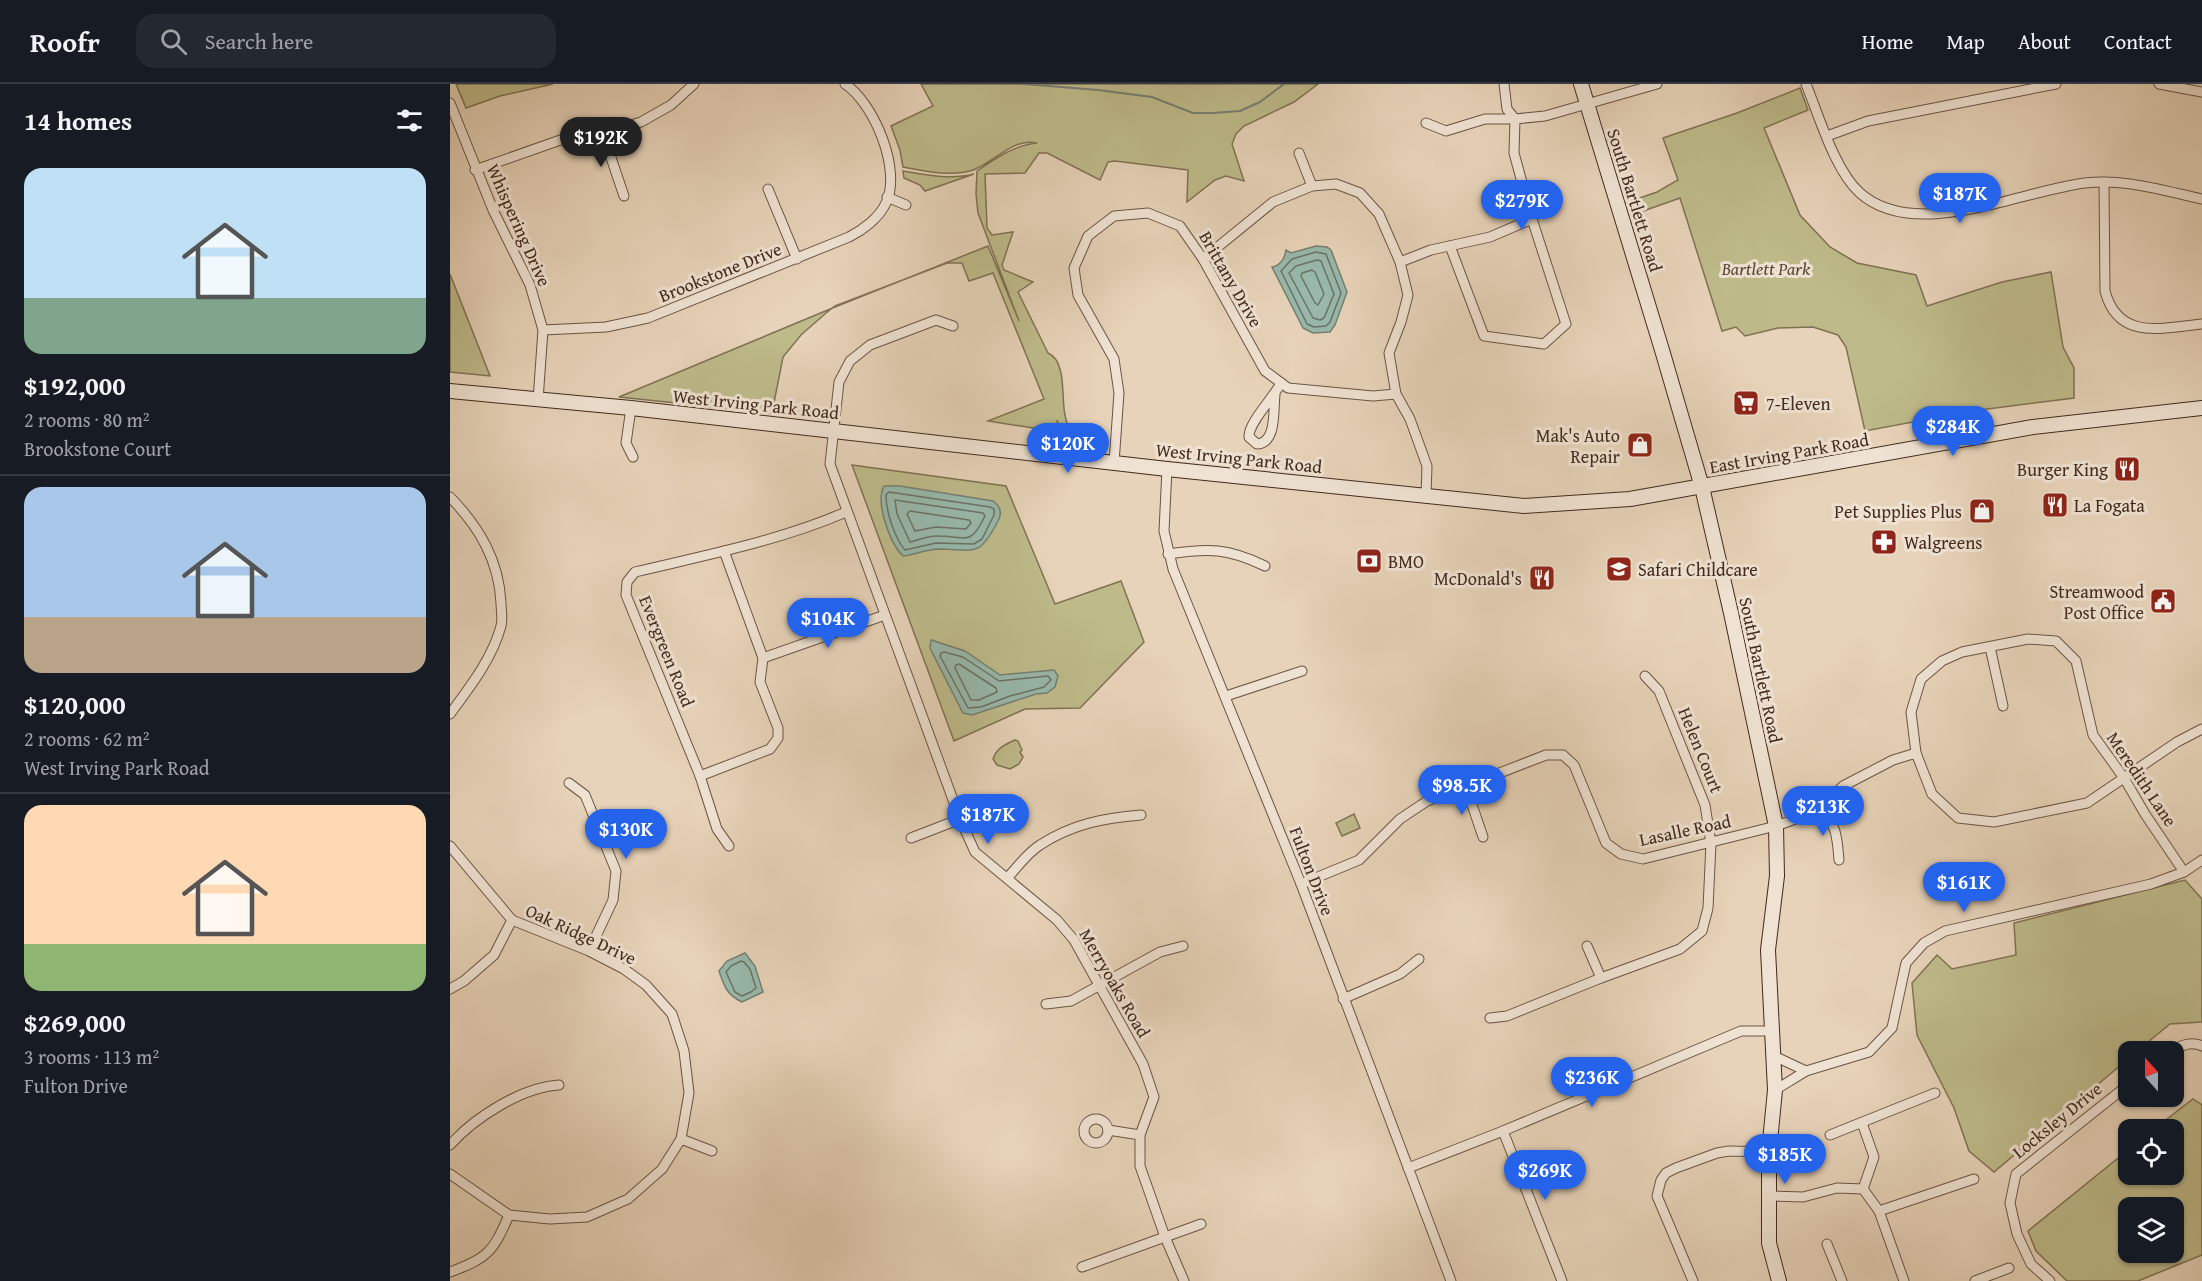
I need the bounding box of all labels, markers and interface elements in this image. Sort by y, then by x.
search box [136,14,556,68]
text: Roofr [30,21,100,62]
icon: search [157,25,190,58]
text: Search here [205,25,313,57]
text: Home [1862,26,1913,57]
text: Map [1946,26,1985,57]
text: About [2018,26,2071,57]
text: Contact [2104,26,2172,57]
text: 14 homes [24,101,132,140]
icon: filters [393,104,426,137]
pin: $192K [559,117,643,168]
text: $192K [574,122,628,151]
street label: South Bartlett Road [1600,125,1670,275]
street label: Whispering Drive [480,159,558,291]
pin: $187K [1918,173,2002,224]
text: $187K [1933,178,1987,207]
pin: $279K [1480,180,1564,231]
text: $279K [1495,185,1549,214]
icon: home [171,207,279,315]
street label: Brittany Drive [1192,226,1270,332]
street label: Brookstone Drive [654,235,786,309]
park label: Bartlett Park [1721,255,1811,282]
text: $192,000 [24,366,126,405]
street label: West Irving Park Road [672,382,841,426]
supermarket icon: 7-Eleven [1731,388,1761,418]
place label: 7-Eleven [1766,390,1831,417]
text: 2 rooms · 80 m² [24,405,150,434]
pin: $284K [1911,406,1995,457]
text: $284K [1926,411,1980,440]
place label: Mak's Auto Repair [1536,422,1621,470]
pin: $120K [1026,423,1110,474]
street label: East Irving Park Road [1707,426,1871,480]
text: $120K [1041,428,1095,457]
shop icon: Mak's Auto Repair [1625,430,1655,460]
text: Brookstone Court [24,434,171,463]
street label: West Irving Park Road [1155,436,1324,480]
restaurant icon: Burger King [2112,454,2142,484]
place label: Burger King [2017,456,2108,483]
restaurant icon: La Fogata [2040,490,2070,520]
place label: La Fogata [2074,492,2145,519]
shop icon: Pet Supplies Plus [1967,496,1997,526]
place label: Pet Supplies Plus [1834,498,1962,525]
icon: home [171,526,279,634]
pharmacy icon: Walgreens [1869,527,1899,557]
place label: Walgreens [1904,529,1982,556]
bank icon: BMO [1354,546,1384,576]
place label: BMO [1388,548,1424,575]
school or university icon: Safari Childcare [1604,554,1634,584]
place label: Safari Childcare [1638,556,1758,583]
restaurant icon: McDonald's [1527,563,1557,593]
place label: McDonald's [1434,565,1522,592]
place label: Streamwood Post Office [2050,578,2144,626]
public building icon: Streamwood Post Office [2148,586,2178,616]
street label: Evergreen Road [632,591,702,711]
street label: South Bartlett Road [1732,595,1790,746]
pin: $104K [786,598,870,649]
text: $104K [801,603,855,632]
text: $120,000 [24,685,126,724]
street label: Helen Court [1672,703,1731,798]
text: 2 rooms · 62 m² [24,724,150,753]
street label: Meredith Lane [2100,726,2184,832]
text: West Irving Park Road [24,753,209,782]
pin: $98.5K [1413,765,1511,816]
text: $98.5K [1432,770,1492,799]
pin: $213K [1781,786,1865,837]
text: $213K [1796,791,1850,820]
pin: $187K [946,794,1030,845]
text: $187K [961,799,1015,828]
street label: Lasalle Road [1637,807,1734,853]
pin: $130K [584,809,668,860]
text: $130K [599,814,653,843]
street label: Fulton Drive [1283,822,1341,920]
icon: home [171,844,279,952]
pin: $161K [1922,862,2006,913]
text: $161K [1937,867,1991,896]
street label: Oak Ridge Drive [521,897,641,971]
street label: Merryoaks Road [1073,923,1157,1043]
text: $269,000 [24,1003,126,1042]
north arrow [2118,1041,2184,1107]
map controls [2118,1041,2184,1263]
text: 3 rooms · 113 m² [24,1042,159,1071]
pin: $236K [1550,1057,1634,1108]
text: $236K [1565,1062,1619,1091]
text: Fulton Drive [24,1071,128,1100]
street label: Locksley Drive [2006,1075,2108,1165]
button: locate [2118,1119,2184,1185]
pin: $185K [1743,1134,1827,1185]
text: $185K [1758,1139,1812,1168]
pin: $269K [1503,1150,1587,1201]
text: $269K [1518,1155,1572,1184]
button: layers [2118,1197,2184,1263]

